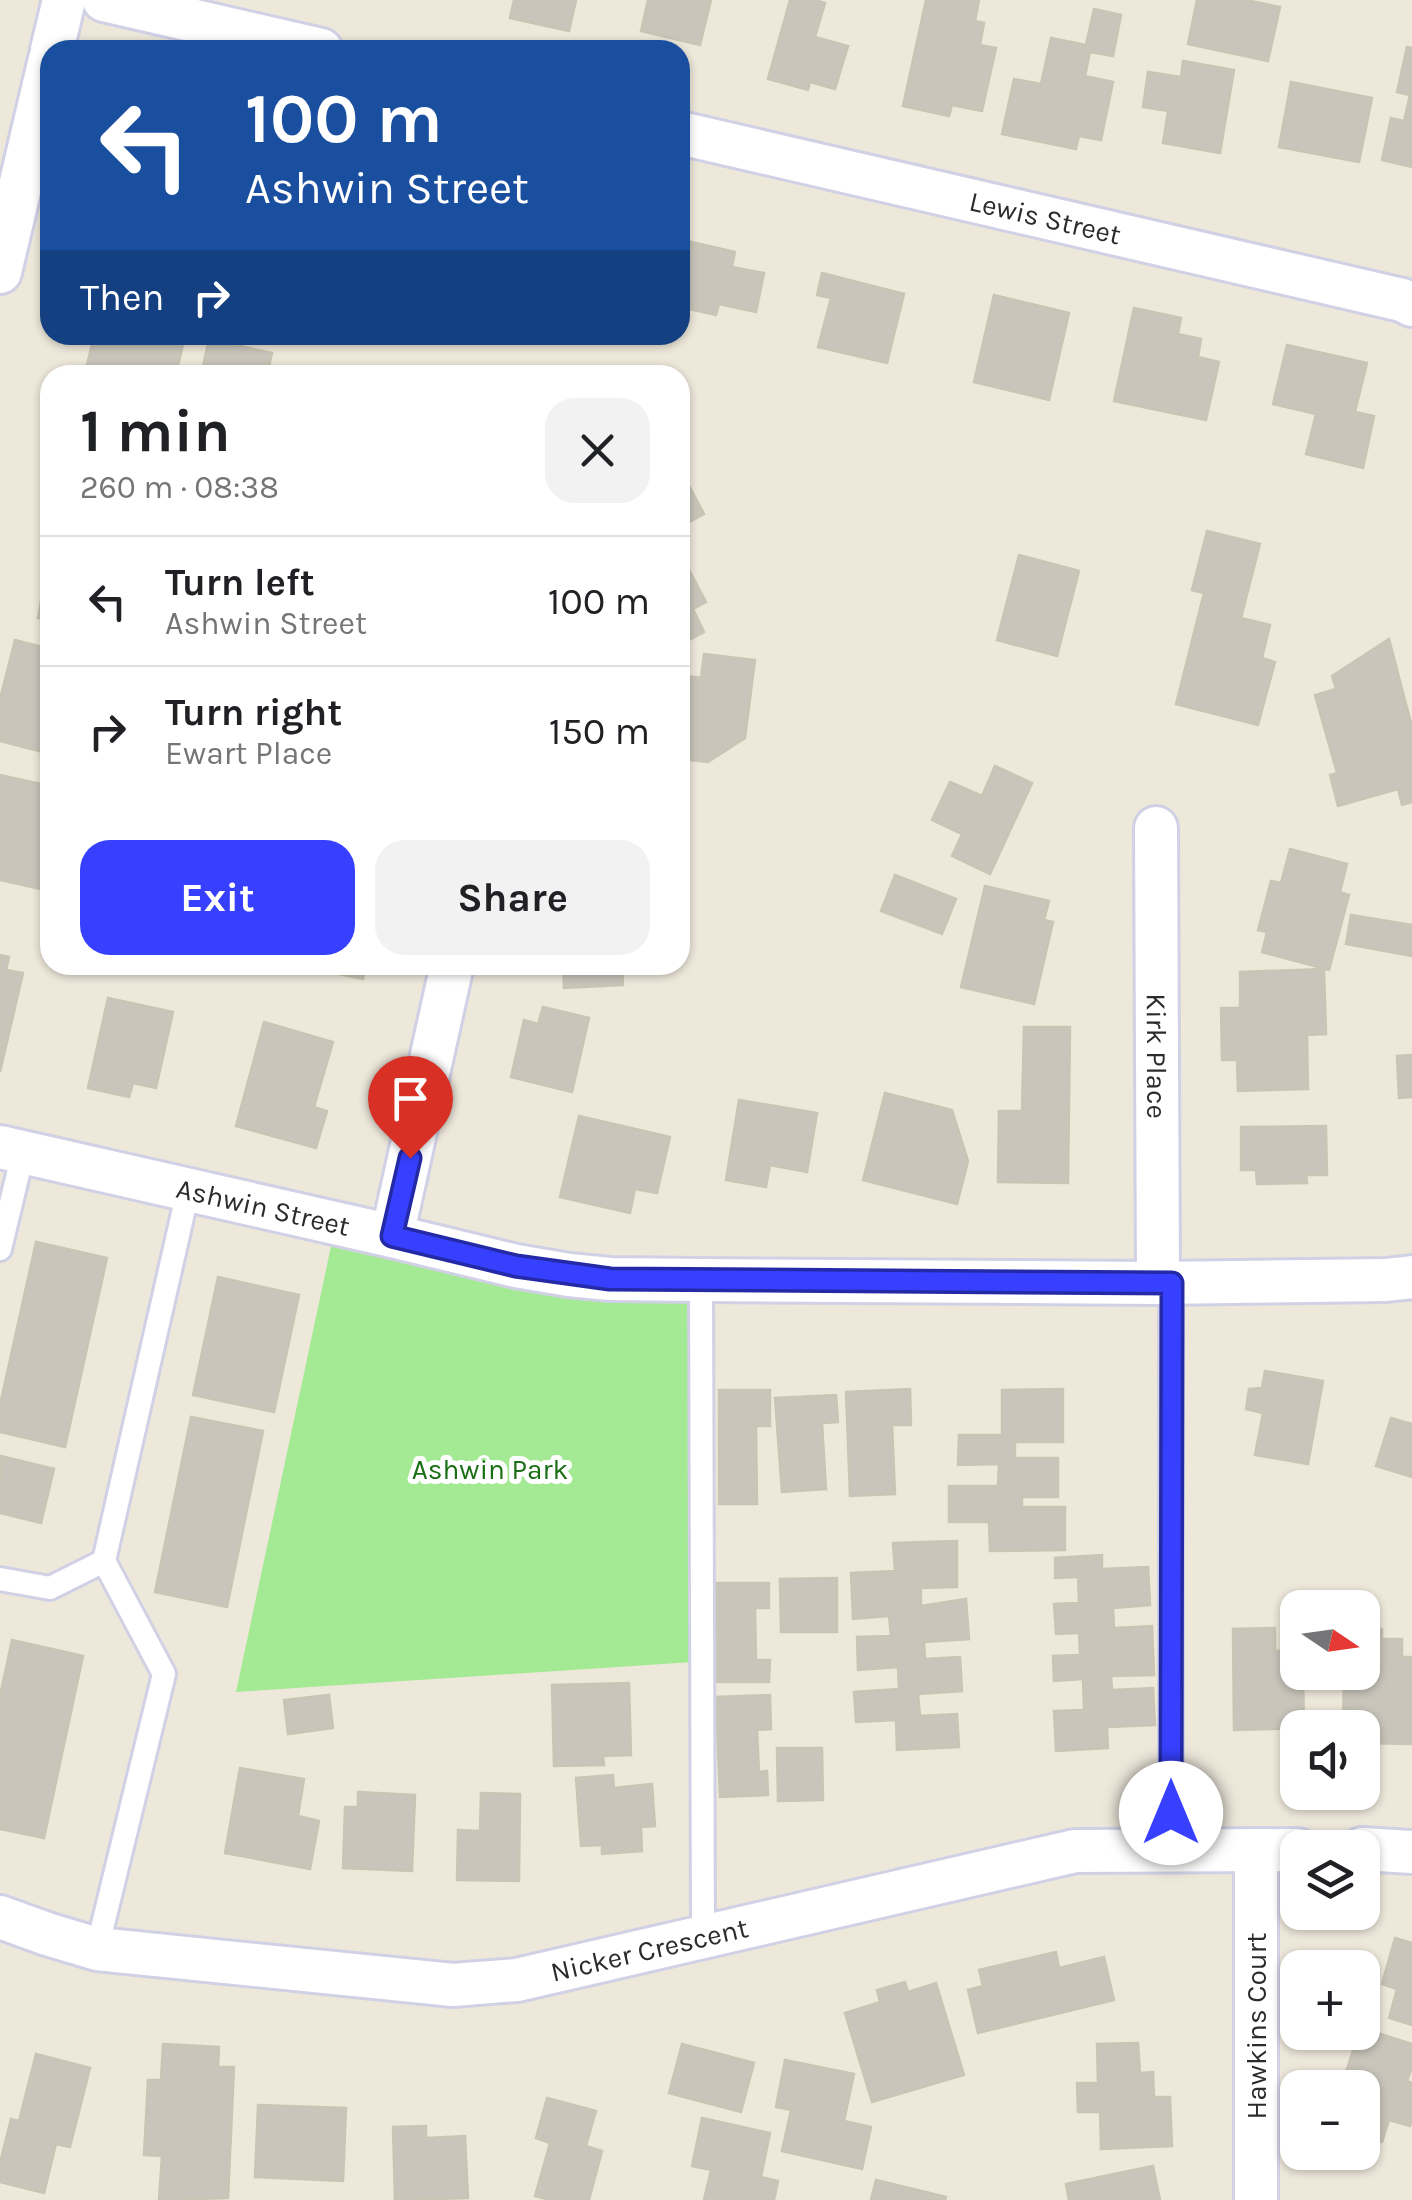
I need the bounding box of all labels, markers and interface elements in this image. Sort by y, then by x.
text: 100 m [245,78,443,160]
icon: left [80,80,210,210]
text: Ashwin Street [245,162,529,214]
street label: Lewis Street [966,185,1124,251]
icon: right [184,270,239,325]
text: Then [80,275,164,320]
text: 1 min [80,396,231,466]
button: close [545,398,650,503]
text: 260 m · 08:38 [80,469,279,506]
text: Turn left [165,560,315,605]
icon: left [80,574,135,629]
text: 100 m [548,579,650,624]
text: Ashwin Street [165,605,367,642]
text: Turn right [165,690,342,735]
icon: right [80,704,135,759]
text: 150 m [549,709,650,754]
text: Ewart Place [165,735,332,772]
button: Exit [80,840,355,955]
button: Share [375,840,650,955]
street label: Kirk Place [1140,993,1173,1119]
pin [368,1056,453,1159]
icon: arrive [383,1071,438,1126]
street label: Ashwin Street [173,1172,353,1243]
park label: Ashwin Park [412,1453,568,1486]
north arrow [1280,1590,1380,1690]
map controls [1280,1590,1380,2170]
button: sound [1280,1710,1380,1810]
position arrow [1119,1761,1223,1865]
button: layers [1280,1830,1380,1930]
street label: Nicker Crescent [547,1911,751,1989]
street label: Hawkins Court [1240,1933,1273,2119]
button: + [1280,1950,1380,2050]
button: − [1280,2070,1380,2170]

